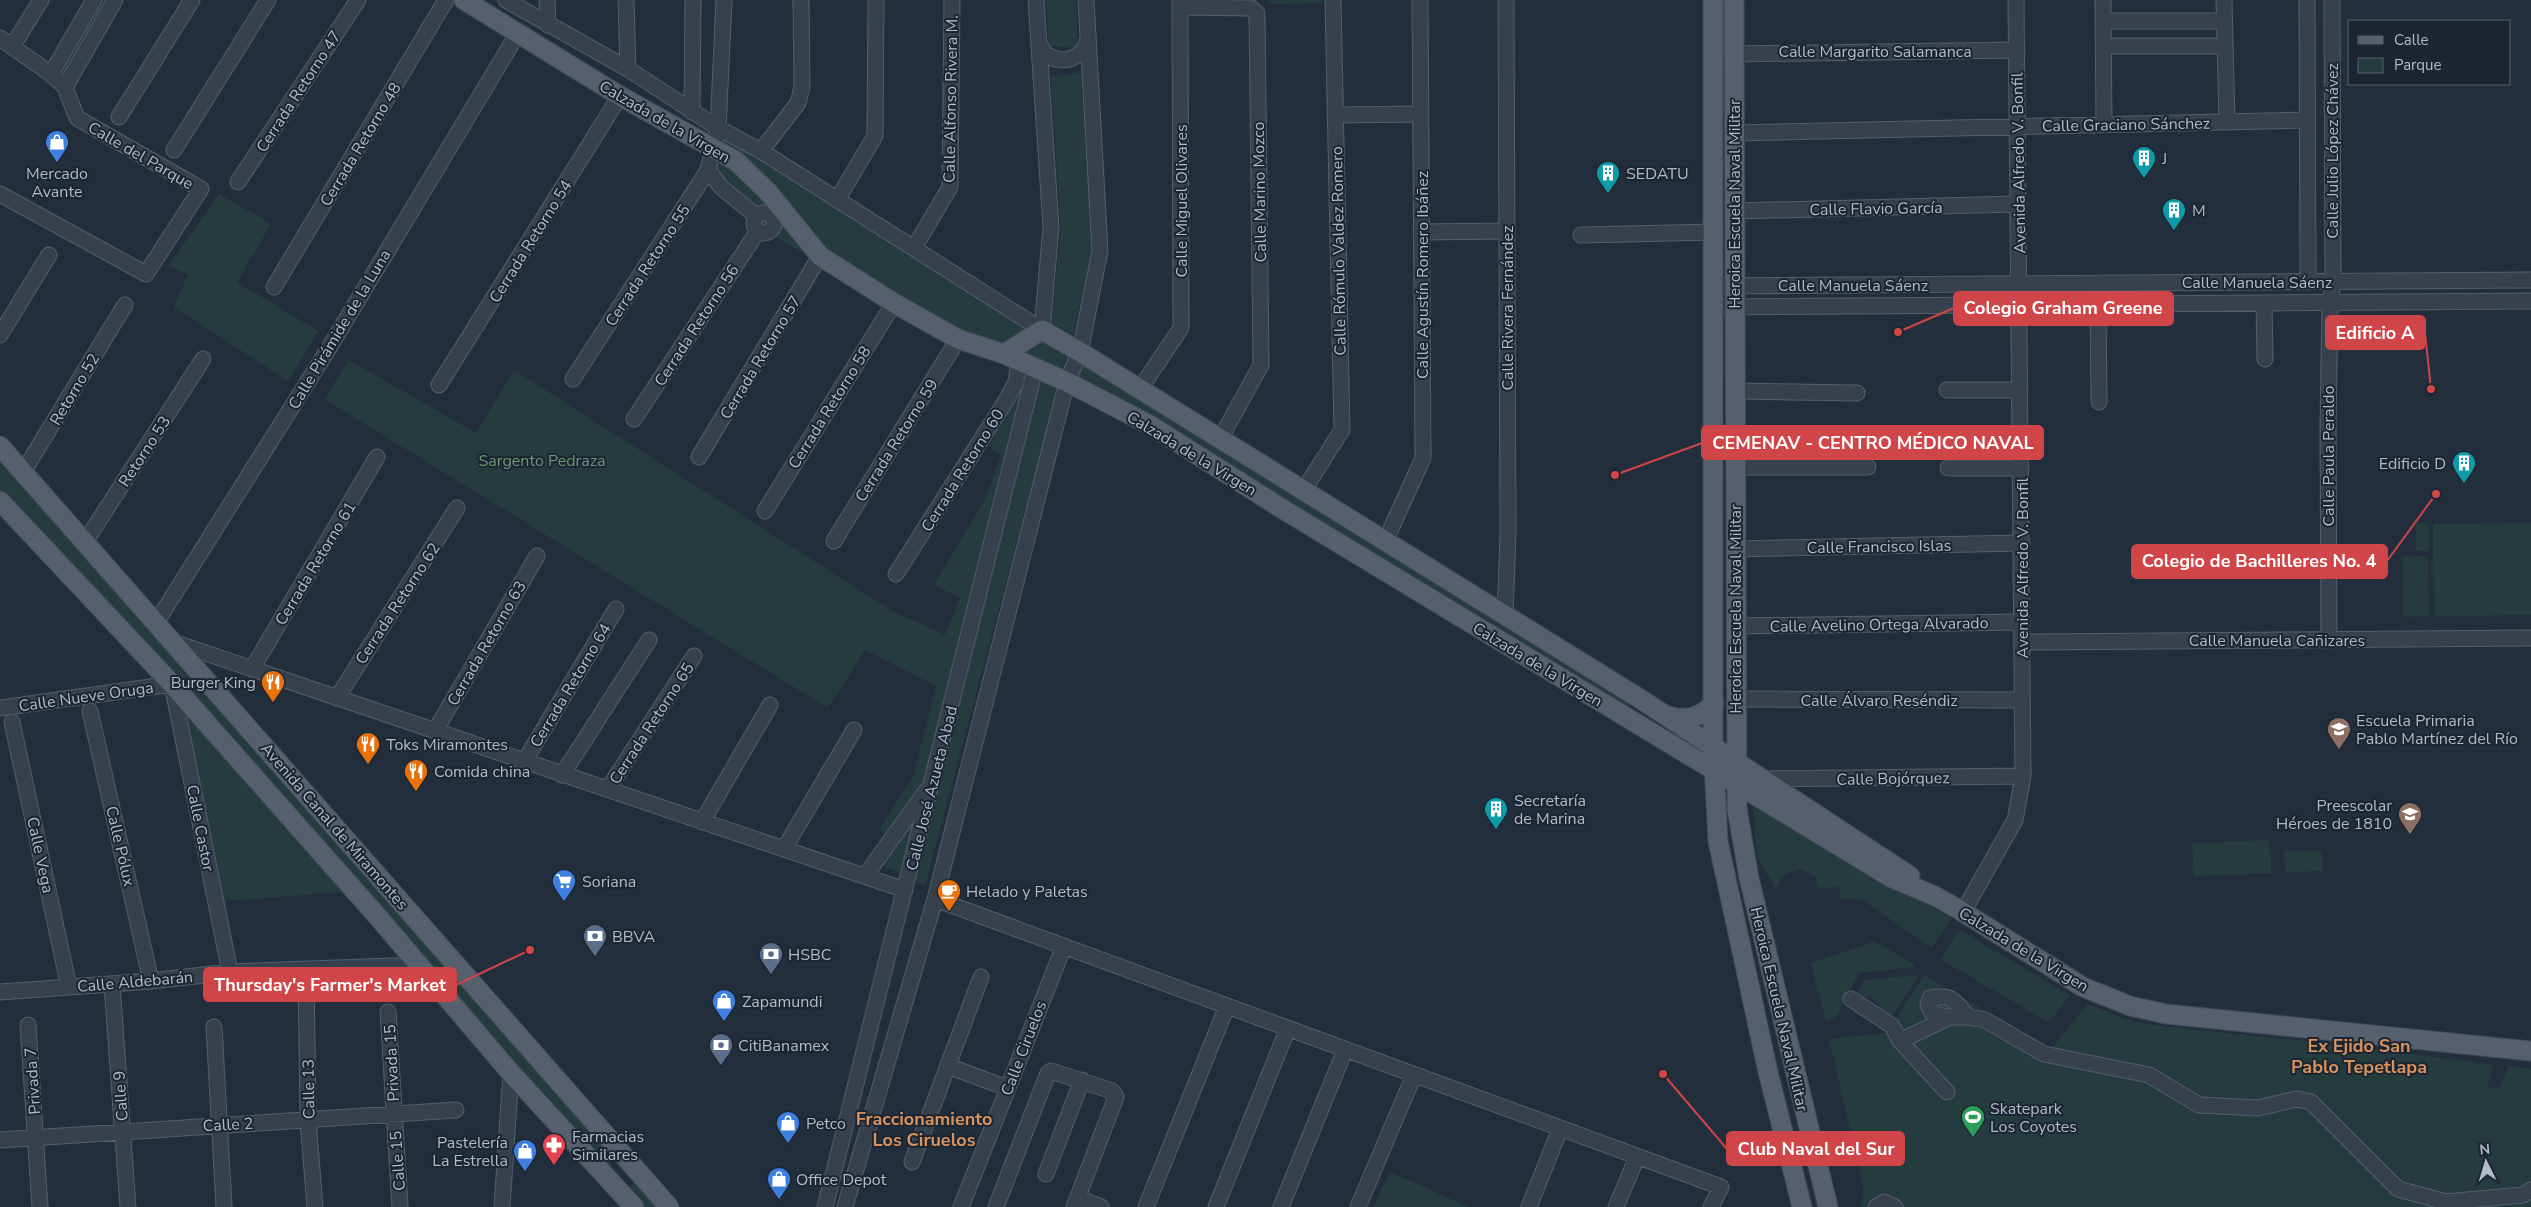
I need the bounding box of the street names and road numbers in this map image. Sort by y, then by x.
street label: Calle Alfonso Rivera M. [939,15,963,183]
street label: Cerrada Retorno 47 [251,26,346,157]
street label: Calle Margarito Salamanca [1778,41,1972,63]
street label: Calle Julio López Chávez [2322,63,2344,239]
street label: Avenida Alfredo V. Bonfil [2006,72,2032,254]
street label: Calzada de la Virgen [595,75,734,168]
street label: Cerrada Retorno 48 [315,78,407,211]
street label: Heroica Escuela Naval Militar [1724,99,1746,309]
street label: Calle Graciano Sánchez [2042,113,2210,137]
street label: Calle del Parque [84,117,197,195]
street label: Calle Marino Mozco [1248,121,1272,262]
street label: Calle Miguel Olivares [1171,124,1193,278]
street label: Calle Rómulo Valdez Romero [1326,146,1352,356]
street label: Calle Agustín Romero Ibáñez [1412,171,1434,379]
street label: Cerrada Retorno 54 [484,176,578,307]
street label: Calle Flavio García [1809,197,1943,221]
street label: Cerrada Retorno 55 [600,200,695,331]
street label: Calle Rivera Fernández [1497,226,1519,390]
street label: Calle Pirámide de la Luna [283,246,396,413]
street label: Cerrada Retorno 56 [649,260,744,391]
street label: Calle Manuela Sáenz [2182,272,2332,294]
street label: Calle Manuela Sáenz [1778,275,1928,297]
street label: Cerrada Retorno 57 [715,291,807,424]
street label: Cerrada Retorno 58 [783,342,877,473]
street label: Retorno 52 [45,349,105,430]
street label: Cerrada Retorno 59 [850,375,944,506]
street label: Calle Paula Peraldo [2318,385,2340,526]
street label: Cerrada Retorno 60 [916,405,1010,536]
street label: Calzada de la Virgen [1122,406,1261,501]
street label: Retorno 53 [114,412,176,491]
street label: Avenida Alfredo V. Bonfil [2012,477,2034,659]
street label: Cerrada Retorno 61 [270,497,362,630]
street label: Heroica Escuela Naval Militar [1725,504,1747,714]
street label: Calle Francisco Islas [1807,535,1952,559]
street label: Cerrada Retorno 62 [350,538,445,669]
street label: Cerrada Retorno 63 [442,577,532,710]
street label: Calle Avelino Ortega Alvarado [1769,612,1989,638]
street label: Calzada de la Virgen [1468,617,1607,712]
street label: Cerrada Retorno 64 [525,619,617,752]
street label: Calle Manuela Cañizares [2189,630,2365,652]
street label: Cerrada Retorno 65 [604,658,699,789]
street label: Calle Nueve Oruga [17,677,155,717]
street label: Calle Álvaro Reséndiz [1800,690,1958,712]
street label: Calle José Azueta Abad [901,704,963,873]
street label: Avenida Canal de Miramontes [255,738,413,915]
street label: Calle Bojórquez [1836,767,1950,791]
street label: Calle Castor [181,783,219,874]
street label: Calle Pólux [100,804,140,889]
street label: Calle Vega [21,815,59,895]
street label: Calzada de la Virgen [1954,902,2093,997]
street label: Heroica Escuela Naval Militar [1745,905,1813,1114]
street label: Calle Aldebarán [76,966,194,998]
street label: Calle Ciruelos [996,998,1052,1099]
street label: Privada 15 [379,1024,405,1102]
street label: Privada 7 [20,1046,46,1115]
street label: Calle 13 [297,1059,321,1119]
street label: Calle 9 [108,1070,134,1122]
street label: Calle 2 [202,1113,254,1137]
street label: Calle 15 [385,1130,411,1192]

